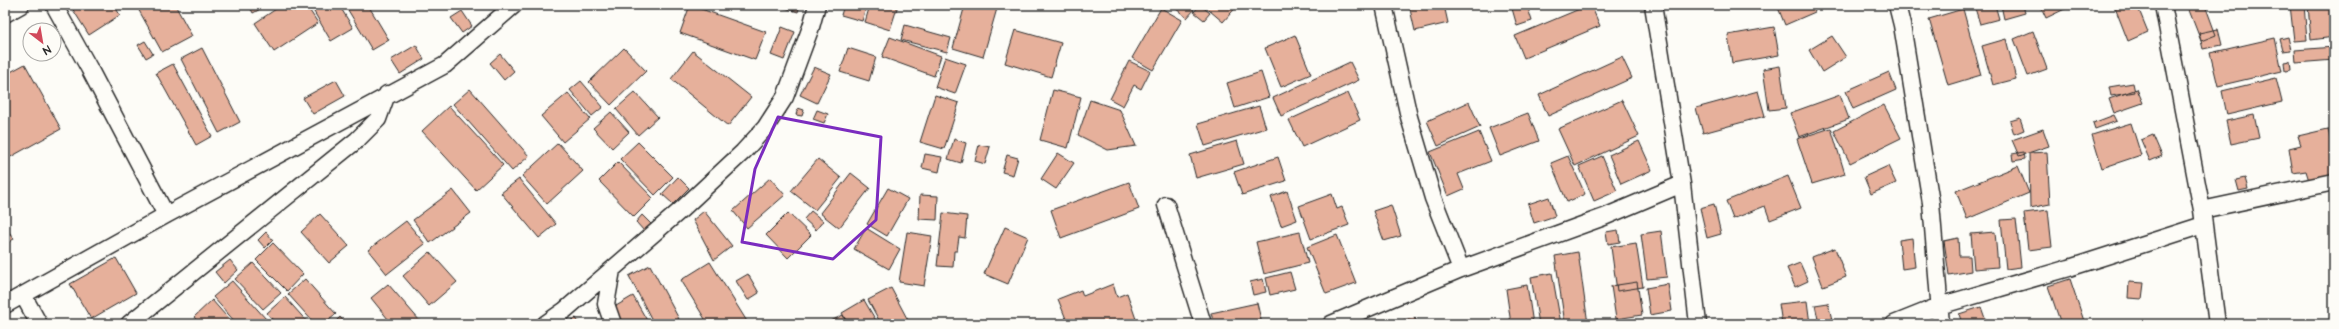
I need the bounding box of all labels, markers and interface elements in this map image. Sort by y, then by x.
north arrow [22,22,62,62]
text: N [40,42,54,58]

